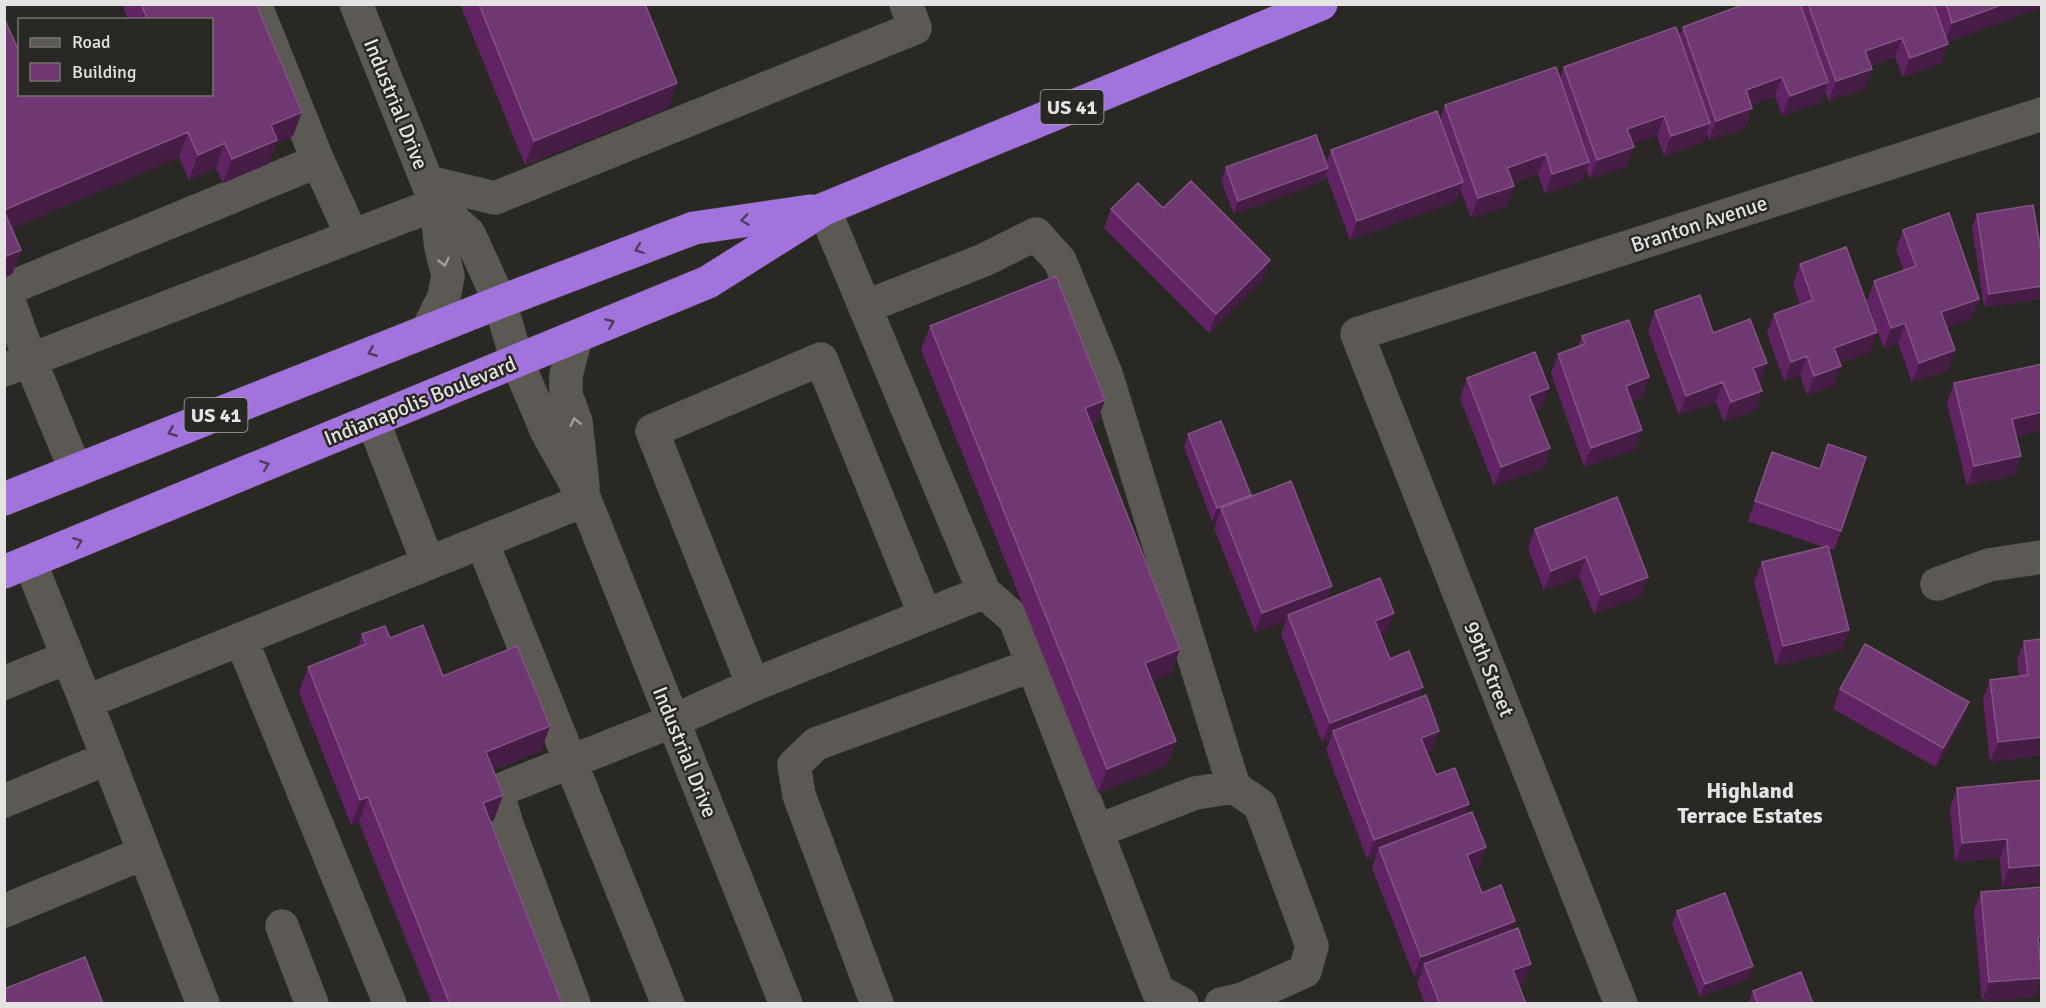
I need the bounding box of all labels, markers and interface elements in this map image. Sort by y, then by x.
legend [18,18,213,96]
text: Road [72,31,111,53]
street label: Industrial Drive [358,35,434,173]
text: Building [72,61,136,83]
road number: US 41 [1040,90,1104,124]
street label: Branton Avenue [1627,190,1771,258]
one-way arrow [741,214,750,226]
one-way arrow [634,241,645,254]
one-way arrow [437,256,450,266]
one-way arrow [603,318,614,330]
one-way arrow [368,345,379,357]
street label: Indianapolis Boulevard [320,351,520,451]
road number: US 41 [184,398,248,432]
one-way arrow [569,417,582,427]
one-way arrow [167,425,178,437]
one-way arrow [259,460,270,472]
one-way arrow [72,537,83,549]
street label: 99th Street [1458,617,1520,721]
street label: Industrial Drive [647,683,723,821]
district label: Highland Terrace Estates [1677,777,1823,829]

